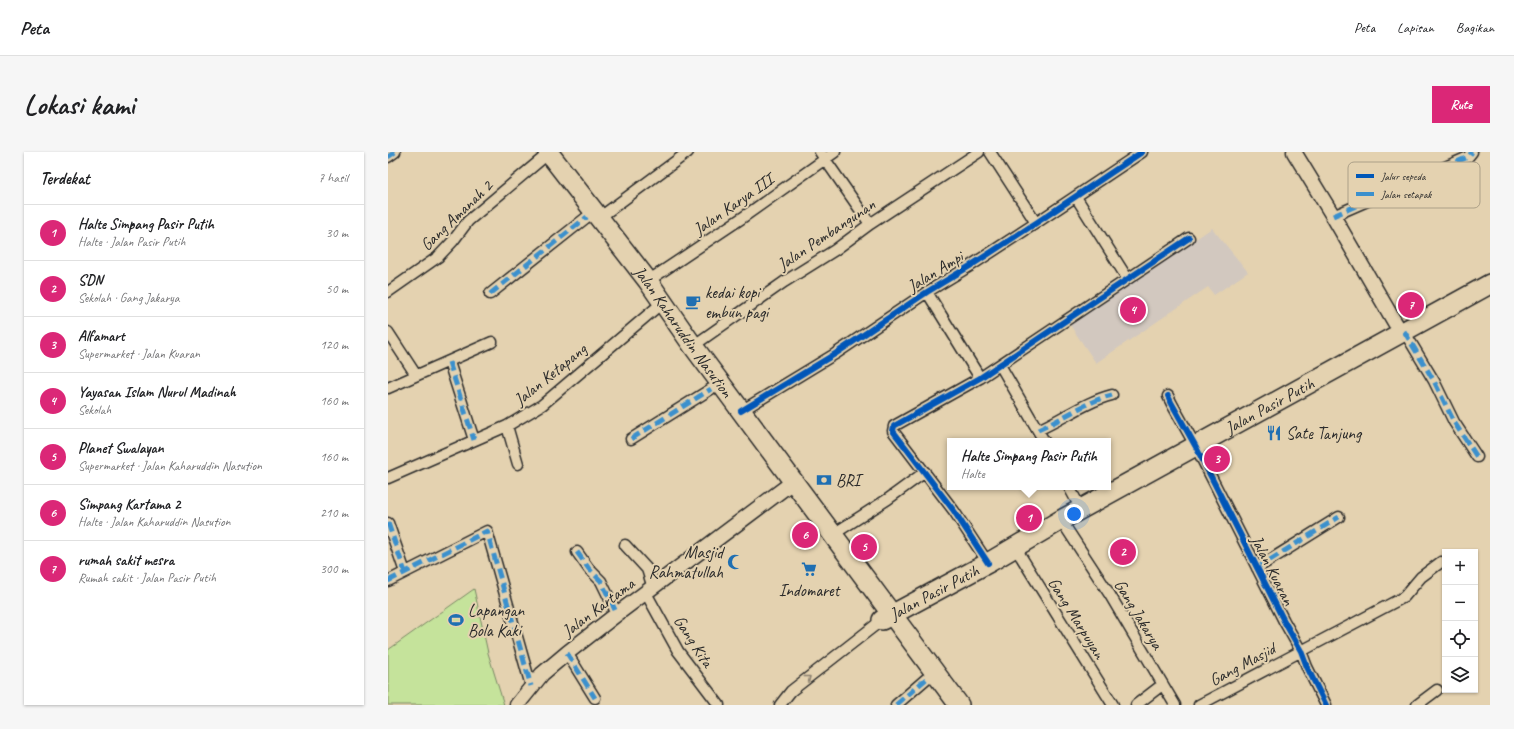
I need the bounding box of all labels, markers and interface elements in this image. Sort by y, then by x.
text: Peta [20,16,49,40]
text: Peta [1354,19,1375,36]
text: Lapisan [1397,19,1434,36]
text: Bagikan [1456,19,1494,36]
button: Rute [1432,86,1490,123]
text: Lokasi kami [24,87,134,122]
legend [1348,162,1480,208]
street label: Jalan Karya III [688,167,780,240]
text: Terdekat [40,168,90,189]
text: Jalur sepeda [1380,169,1426,183]
text: 7 hasil [318,170,348,186]
street label: Gang Amanah 2 [416,175,498,255]
text: Jalan setapak [1380,187,1432,201]
street label: Jalan Pembangunan [773,194,880,275]
text: Halte Simpang Pasir Putih [78,215,214,234]
text: 1 [50,225,56,241]
text: 30 m [326,225,348,241]
text: Halte · Jalan Pasir Putih [78,234,185,250]
street label: Jalan Ampi [903,245,969,297]
street label: Jalan Kaharuddin Nasution [628,261,738,403]
text: SDN [78,271,103,290]
text: 2 [50,281,56,297]
text: 50 m [326,281,348,297]
place label: kedai kopi embun pagi [705,282,770,323]
text: Sekolah · Gang Jakarya [78,290,179,306]
pin: 7 [1398,290,1424,320]
cafe icon: kedai kopi embun pagi [684,293,702,311]
pin: 4 [1120,295,1146,325]
text: Alfamart [78,327,125,346]
text: 3 [50,337,56,353]
text: 120 m [320,337,348,353]
street label: Jalan Ketapang [509,338,592,411]
text: Supermarket · Jalan Kuaran [78,346,200,362]
street label: Jalan Pasir Putih [1221,373,1318,439]
text: Yayasan Islam Nurul Madinah [78,383,236,402]
text: 4 [50,393,56,409]
text: 160 m [320,393,348,409]
text: Sekolah [78,402,111,418]
place label: Sate Tanjung [1286,423,1363,444]
restaurant icon: Sate Tanjung [1265,424,1283,442]
popup [947,438,1111,490]
text: Planet Swalayan [78,439,164,458]
pin: 3 [1204,444,1230,474]
text: Halte Simpang Pasir Putih [961,447,1097,466]
text: 5 [50,449,56,465]
text: 160 m [320,449,348,465]
text: Supermarket · Jalan Kaharuddin Nasution [78,458,262,474]
text: Halte [961,466,985,482]
place label: BRI [836,470,864,491]
bank icon: BRI [815,471,833,489]
text: Simpang Kartama 2 [78,495,180,514]
pin: 1 [1016,503,1042,533]
your location [1064,504,1084,524]
text: 6 [50,505,56,521]
text: 210 m [320,505,348,521]
text: Halte · Jalan Kaharuddin Nasution [78,514,230,530]
pin: 6 [792,520,818,550]
street label: Jalan Kuaran [1246,531,1300,610]
pin: 5 [851,532,877,562]
pin: 2 [1110,537,1136,567]
place label: Masjid Rahmatullah [649,542,725,583]
map controls [1442,549,1478,693]
button: + [1442,549,1478,585]
text: rumah sakit mesra [78,551,174,570]
mosque icon: Masjid Rahmatullah [726,553,744,571]
supermarket icon: Indomaret [800,560,818,578]
street label: Jalan Pasir Putih [885,560,983,625]
text: 7 [50,561,56,577]
text: 300 m [320,561,348,577]
text: Rumah sakit · Jalan Pasir Putih [78,570,216,586]
street label: Jalan Kartama [557,573,640,642]
street label: Gang Marpuyan [1043,574,1111,664]
street label: Gang Jakarya [1109,575,1168,654]
place label: Indomaret [779,580,842,601]
button: − [1442,585,1478,621]
place label: Lapangan Bola Kaki [468,600,526,641]
sports icon: Lapangan Bola Kaki [447,611,465,629]
street label: Gang Kita [669,611,719,673]
button: locate [1442,621,1478,657]
street label: Gang Masjid [1206,637,1282,691]
button: layers [1442,657,1478,693]
one-way arrow [803,676,810,683]

